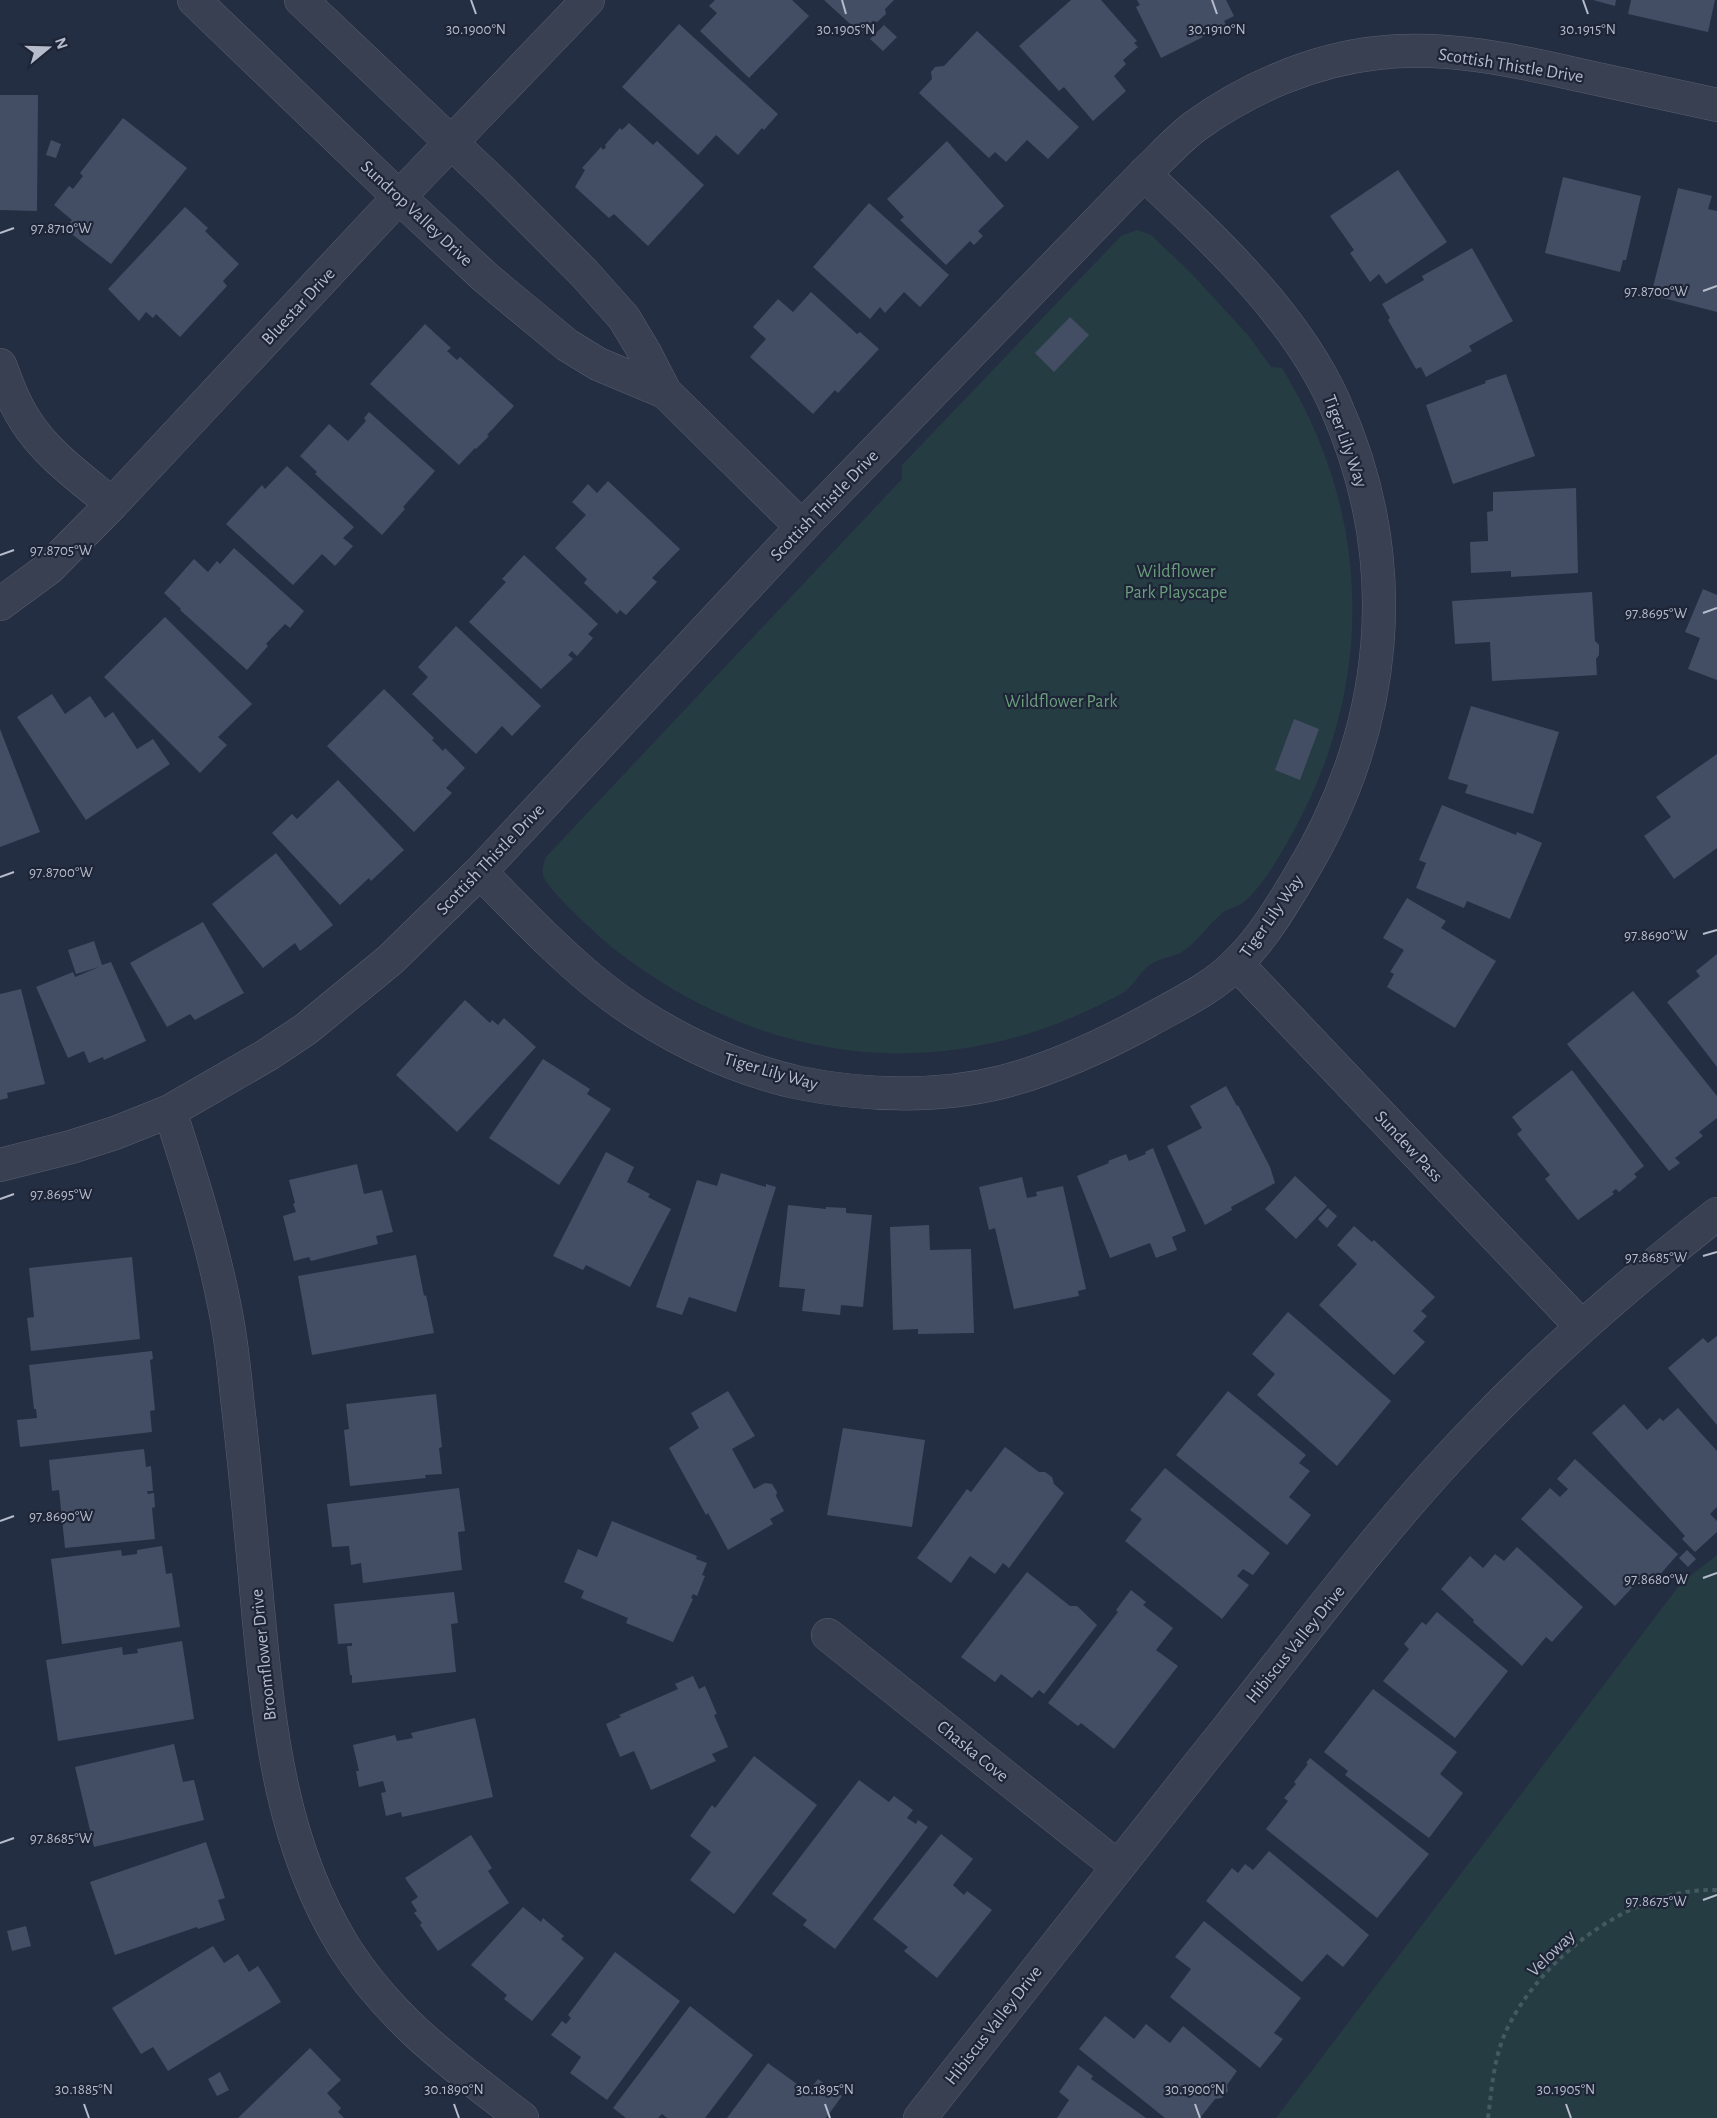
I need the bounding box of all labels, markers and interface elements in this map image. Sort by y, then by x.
north arrow [18,18,78,78]
text: 30.1900°N [446,22,506,37]
text: 30.1905°N [817,22,875,37]
text: 30.1910°N [1188,22,1246,37]
text: 30.1915°N [1560,22,1616,37]
text: N [52,36,71,51]
street label: Scottish Thistle Drive [1437,46,1585,86]
street label: Sundrop Valley Drive [357,157,476,270]
text: 97.8710°W [30,221,92,236]
street label: Bluestar Drive [259,265,339,349]
text: 97.8700°W [1624,284,1689,299]
street label: Tiger Lily Way [1320,393,1370,490]
street label: Scottish Thistle Drive [767,447,882,565]
text: 97.8705°W [30,543,93,558]
park label: Wildflower Park Playscape [1125,563,1227,602]
text: 97.8695°W [1625,606,1688,621]
park label: Wildflower Park [1004,693,1118,711]
street label: Scottish Thistle Drive [433,801,548,919]
text: 97.8700°W [29,865,94,880]
street label: Tiger Lily Way [1237,872,1307,961]
text: 97.8690°W [1624,928,1689,943]
street label: Tiger Lily Way [722,1050,820,1094]
street label: Sundew Pass [1371,1108,1446,1186]
text: 97.8695°W [30,1187,93,1202]
text: 97.8685°W [1625,1250,1688,1265]
text: 97.8690°W [29,1509,94,1524]
text: 97.8680°W [1624,1572,1689,1587]
street label: Hibiscus Valley Drive [1243,1582,1349,1707]
street label: Broomflower Drive [248,1588,280,1722]
street label: Chaska Cove [933,1718,1011,1786]
text: 97.8685°W [30,1831,93,1846]
text: 97.8675°W [1625,1894,1687,1909]
street label: Veloway [1524,1927,1579,1980]
street label: Hibiscus Valley Drive [942,1963,1046,2088]
text: 30.1885°N [55,2082,113,2097]
text: 30.1890°N [424,2082,484,2097]
text: 30.1895°N [796,2082,854,2097]
text: 30.1900°N [1165,2082,1225,2097]
text: 30.1905°N [1537,2082,1595,2097]

